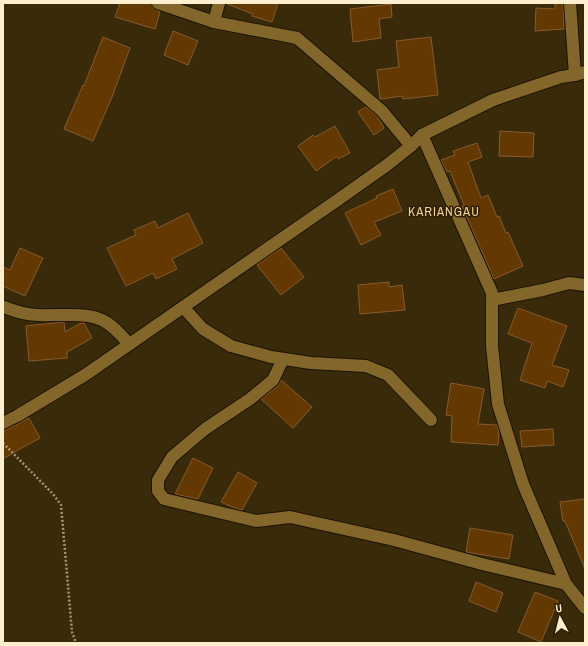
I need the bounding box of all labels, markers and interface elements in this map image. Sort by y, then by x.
district label: KARIANGAU [408,203,480,220]
north arrow [540,598,580,638]
text: U [555,601,563,615]

